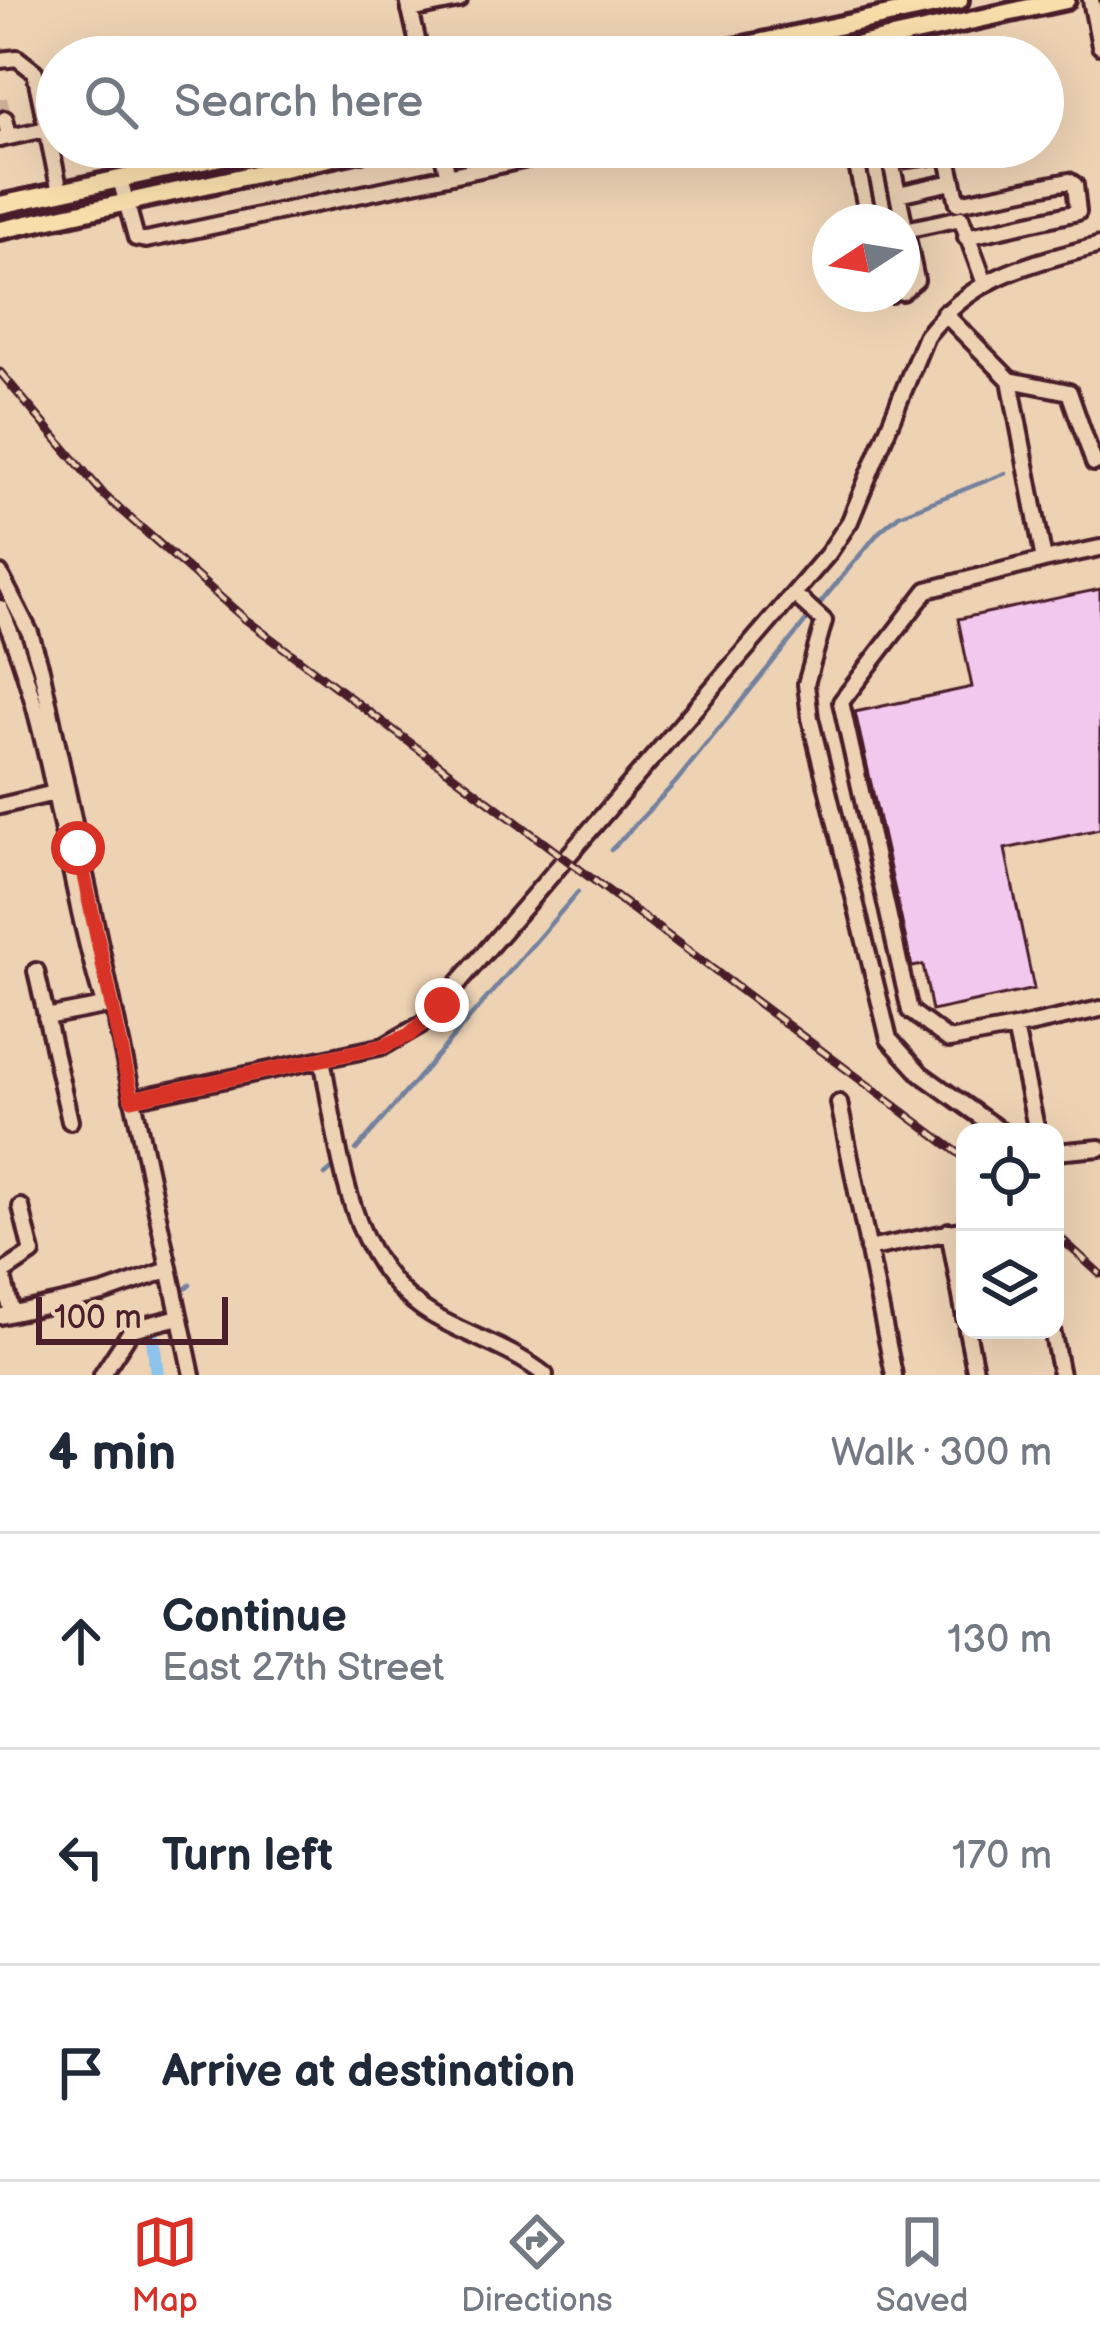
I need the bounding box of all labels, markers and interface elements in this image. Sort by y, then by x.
search box [36,36,1064,168]
icon: search [78,69,144,135]
text: Search here [174,75,423,130]
north arrow [812,204,920,312]
route start [51,821,105,875]
route end [415,978,469,1032]
map controls [956,1123,1064,1339]
button: locate [956,1123,1064,1231]
button: layers [956,1231,1064,1339]
scale bar [36,1291,228,1344]
text: 100 m [54,1298,142,1338]
text: 4 min [48,1423,176,1484]
text: Walk · 300 m [831,1430,1052,1477]
text: Continue [162,1590,347,1645]
icon: ahead [48,1608,114,1674]
text: 130 m [947,1617,1052,1664]
text: East 27th Street [162,1645,444,1692]
icon: left [48,1824,114,1890]
text: Turn left [162,1829,333,1884]
text: 170 m [952,1833,1052,1880]
icon: arrive [48,2040,114,2106]
text: Arrive at destination [162,2045,575,2100]
tab: Map [132,2209,198,2321]
tab: Directions [461,2209,613,2321]
tab: Saved [876,2209,968,2321]

